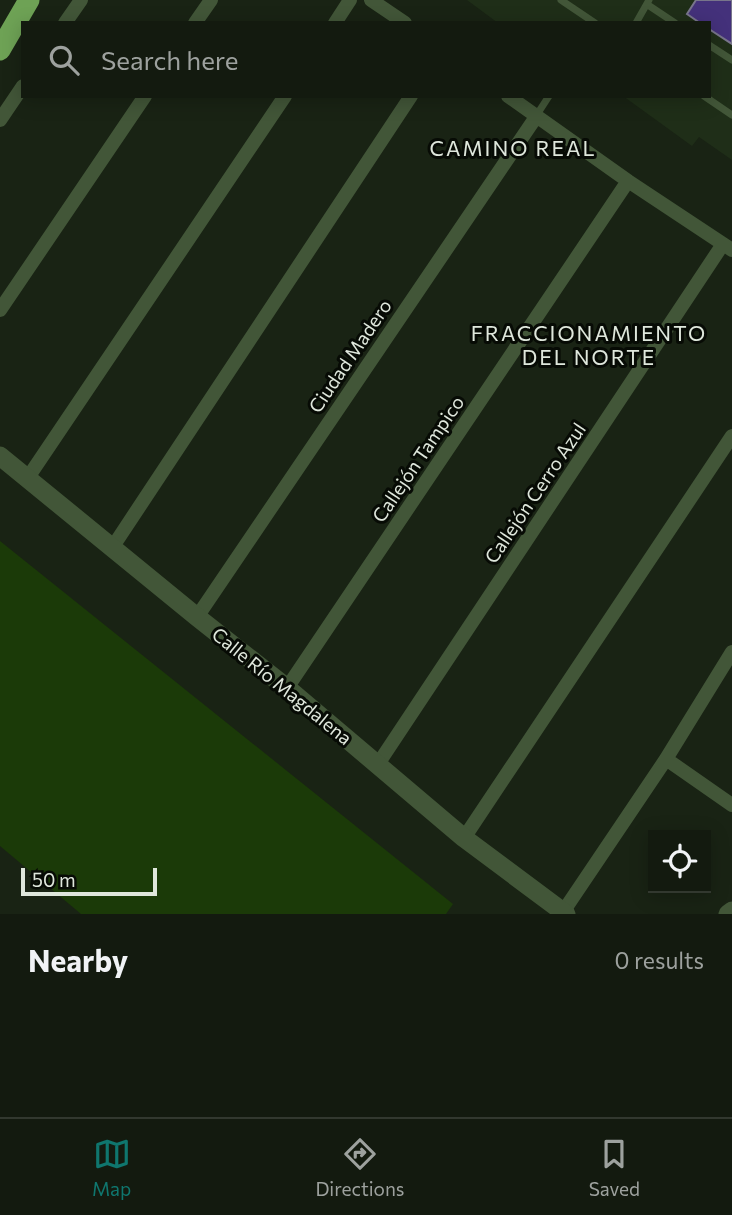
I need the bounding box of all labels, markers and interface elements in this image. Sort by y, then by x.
search box [21,21,711,98]
icon: search [45,41,83,79]
text: Search here [101,44,239,75]
district label: CAMINO REAL [430,135,596,160]
street label: Ciudad Madero [303,295,396,417]
district label: FRACCIONAMIENTO DEL NORTE [471,320,707,369]
street label: Callejón Tampico [367,391,468,526]
street label: Callejón Cerro Azul [479,418,590,567]
street label: Calle Río Magdalena [208,622,357,749]
map controls [648,830,711,893]
button: locate [648,830,711,893]
scale bar [21,865,158,897]
text: 50 m [32,868,76,891]
text: Nearby [28,941,128,978]
text: 0 results [615,946,704,974]
tab: Map [92,1135,131,1200]
tab: Directions [315,1135,405,1200]
tab: Saved [589,1135,640,1200]

